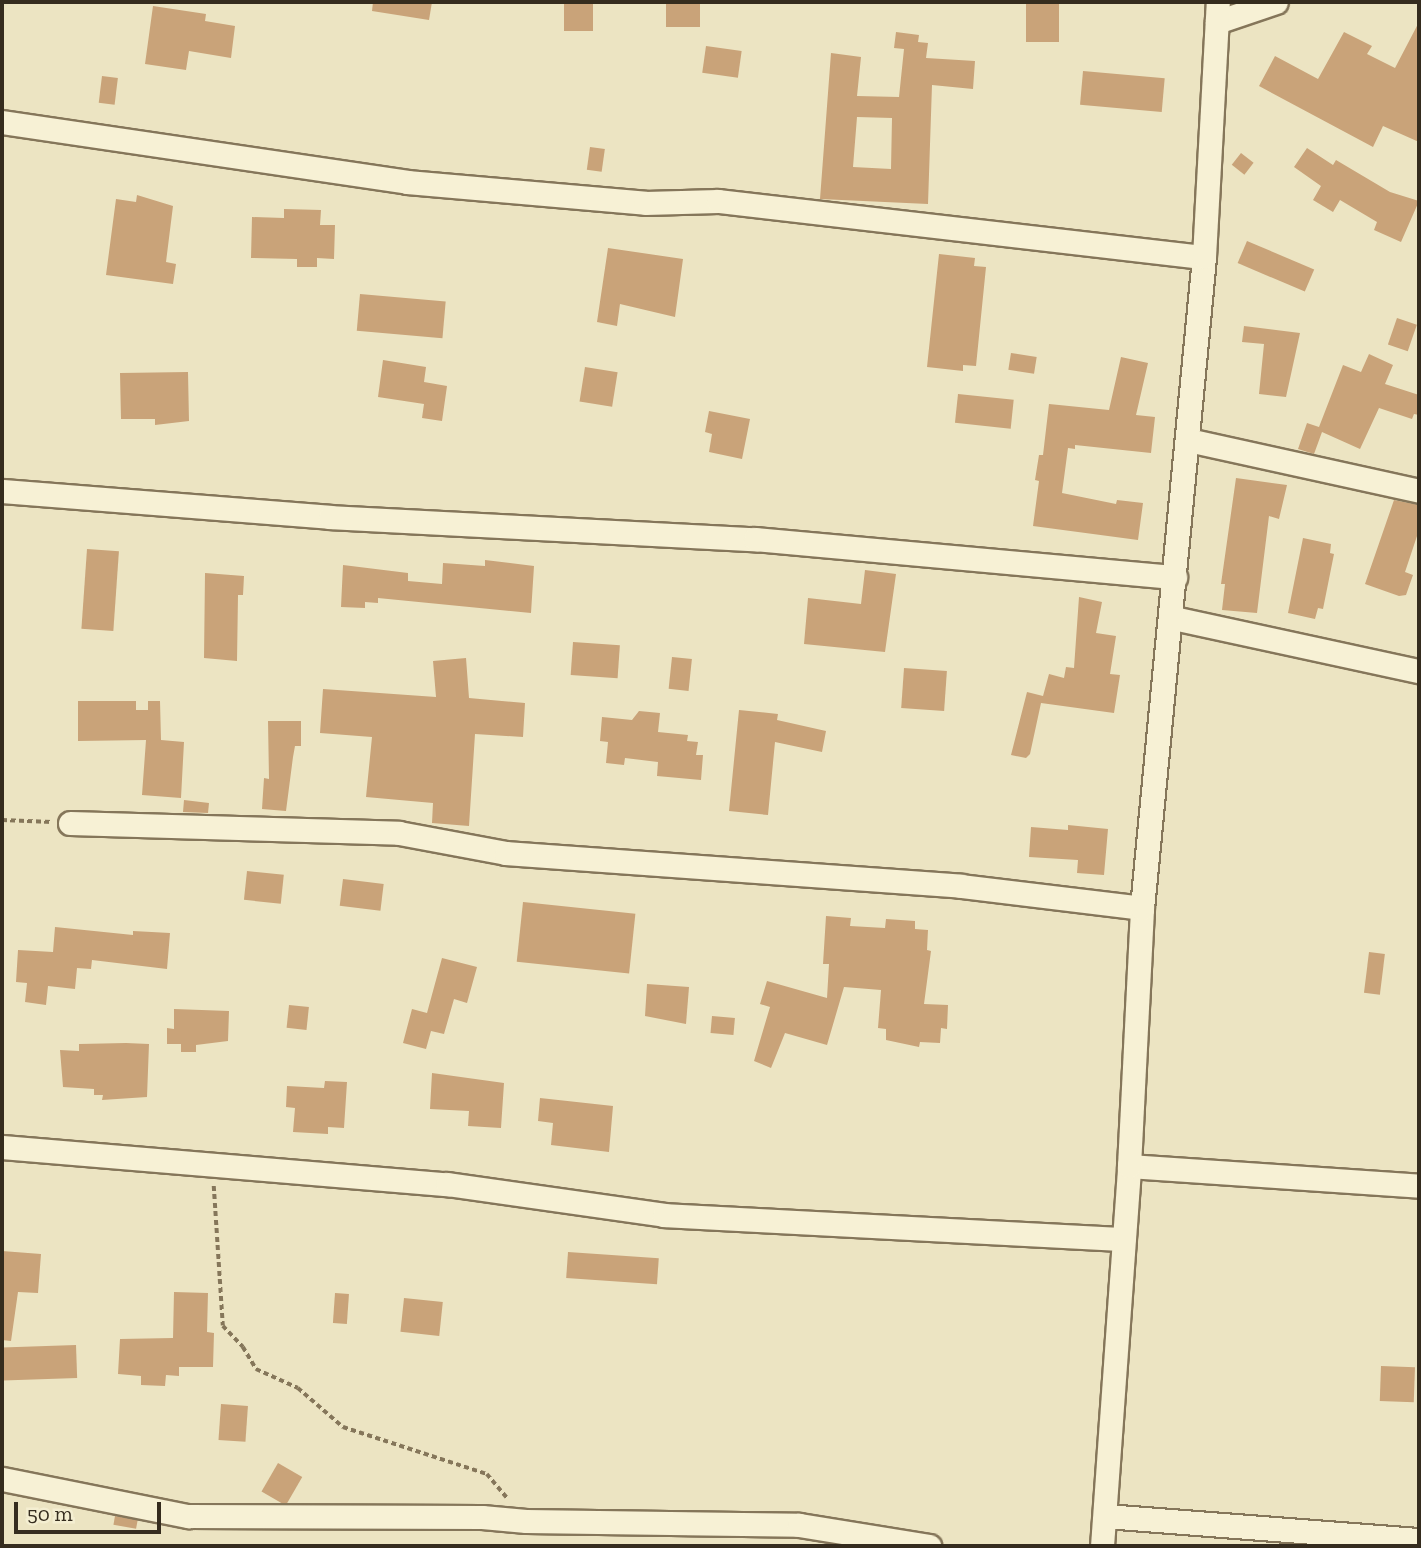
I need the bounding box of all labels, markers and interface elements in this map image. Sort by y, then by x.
scale bar [18,1488,164,1532]
text: 50 m [27,1501,73,1526]

